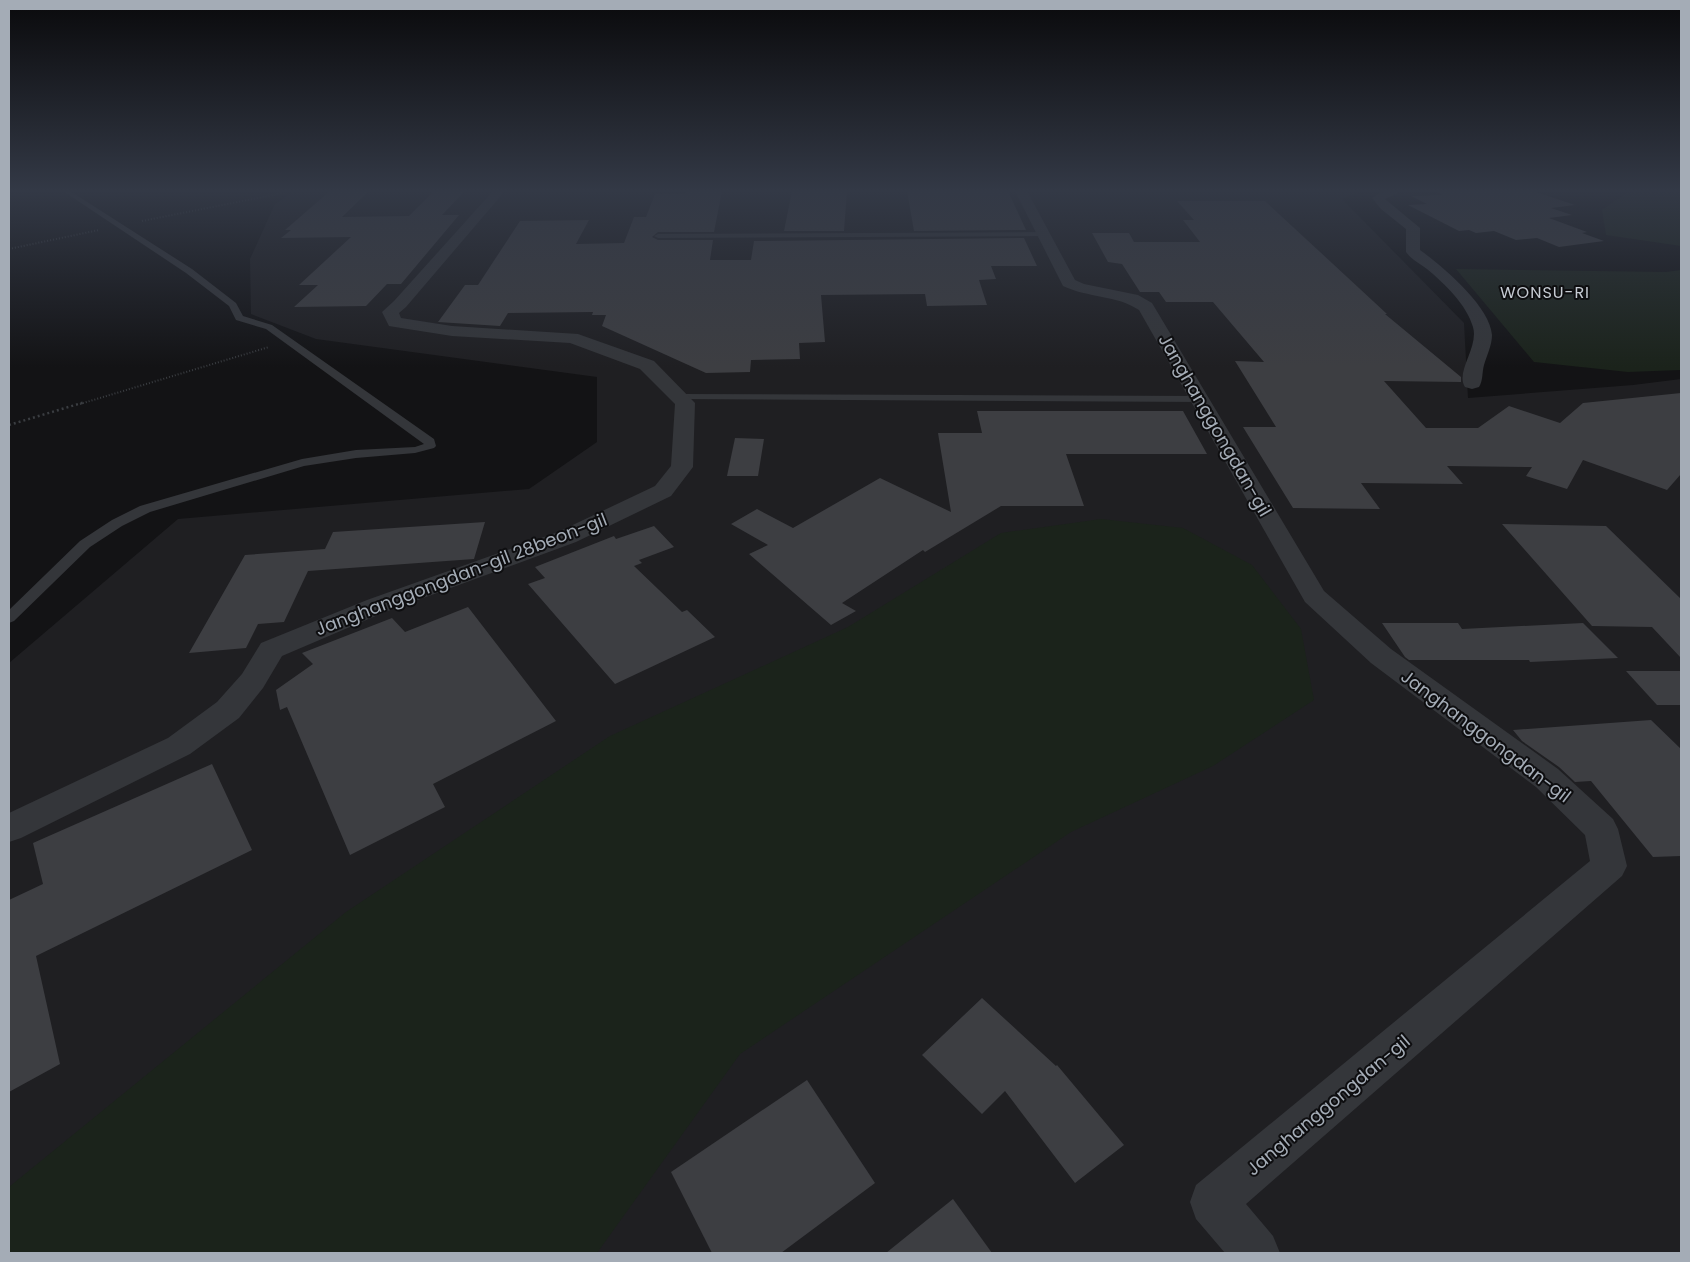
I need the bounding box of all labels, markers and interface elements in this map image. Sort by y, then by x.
district label: WONSU-RI [1500,281,1590,304]
street label: Janghanggongdan-gil [1152,329,1278,521]
street label: Janghanggongdan-gil 28beon-gil [311,507,611,641]
street label: Janghanggongdan-gil [1396,664,1576,808]
street label: Janghanggongdan-gil [1241,1029,1415,1181]

